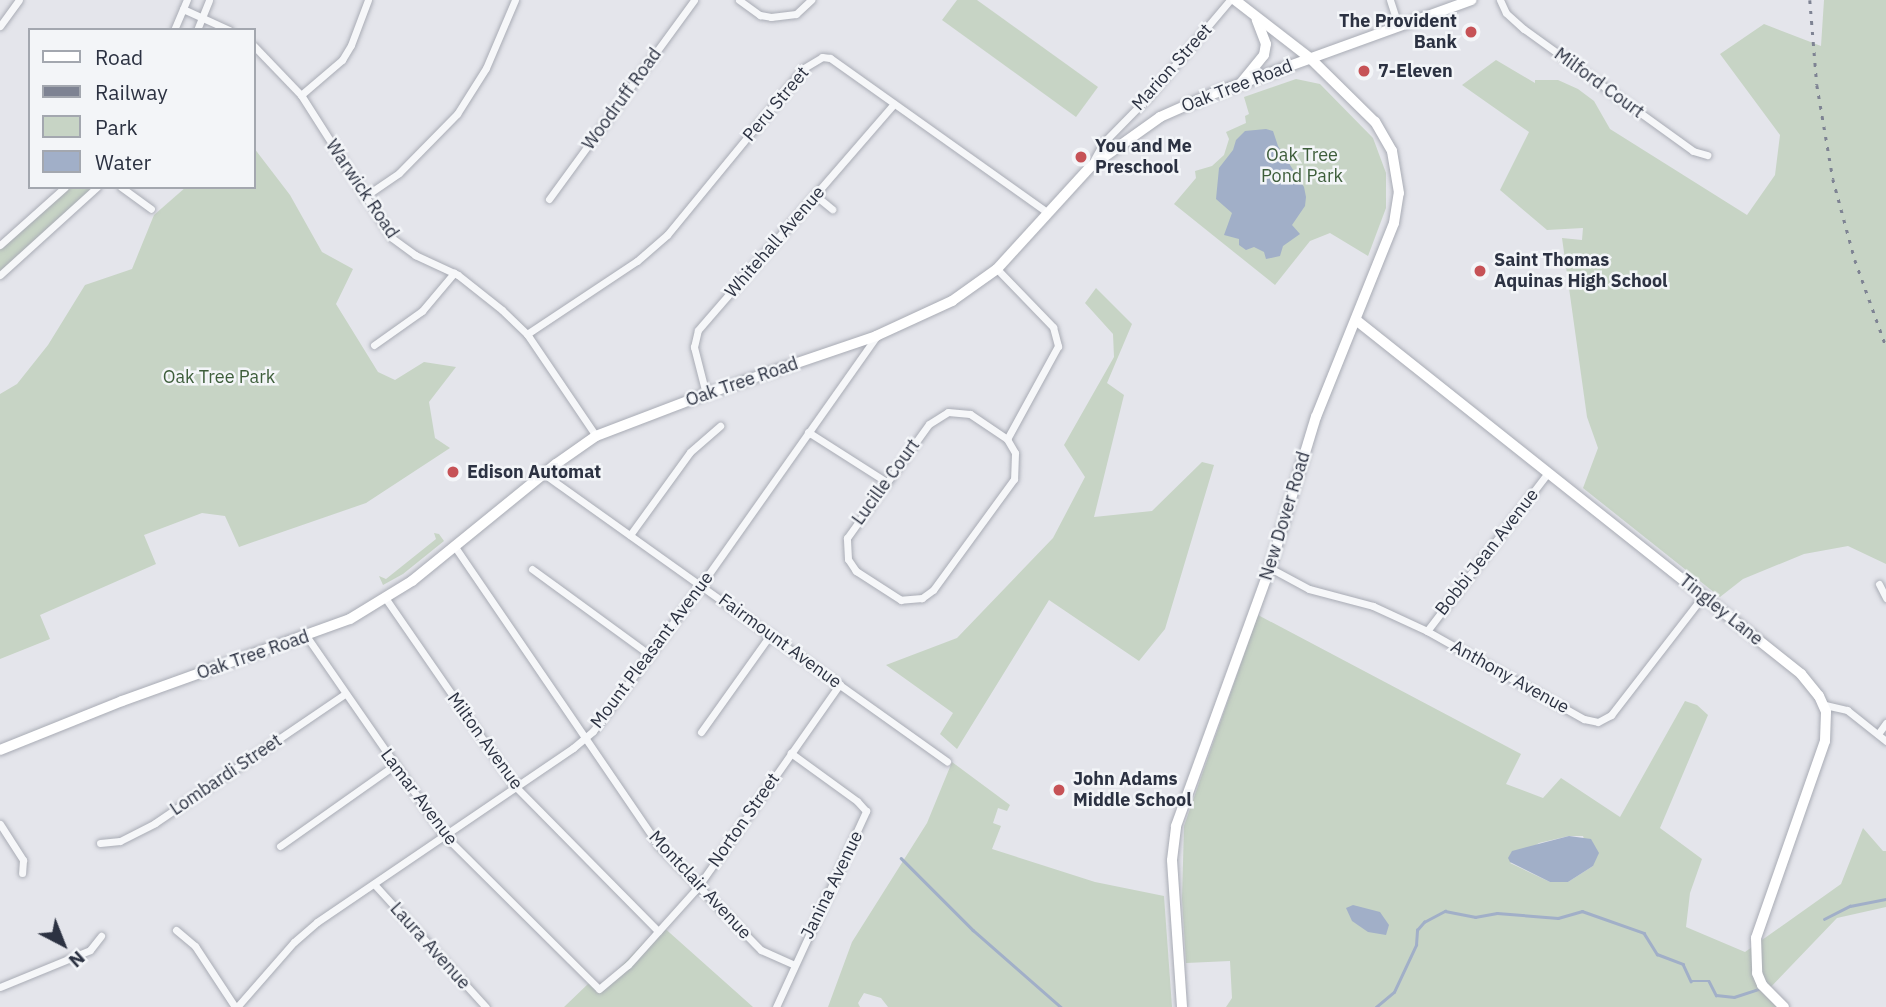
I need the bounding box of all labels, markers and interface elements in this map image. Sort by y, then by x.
place label: The Provident Bank [1339,11,1457,54]
street label: Marion Street [1127,19,1217,115]
marker: The Provident Bank [1463,24,1479,40]
legend [28,28,256,189]
text: Road [95,43,143,71]
street label: Milford Court [1550,43,1648,123]
street label: Woodruff Road [578,44,666,154]
street label: Oak Tree Road [1178,55,1296,117]
place label: 7-Eleven [1378,60,1453,82]
street label: Peru Street [739,62,813,146]
marker: 7-Eleven [1356,63,1372,79]
text: Railway [95,78,168,106]
text: Park [95,113,138,141]
street label: Warwick Road [321,135,403,243]
place label: You and Me Preschool [1095,136,1192,178]
park label: Oak Tree Pond Park [1261,145,1343,188]
text: Water [95,148,151,176]
marker: You and Me Preschool [1073,149,1089,165]
street label: Whitehall Avenue [721,182,829,302]
place label: Saint Thomas Aquinas High School [1494,250,1668,292]
marker: Saint Thomas Aquinas High School [1472,263,1488,279]
street label: Oak Tree Road [683,353,801,411]
park label: Oak Tree Park [163,366,275,388]
street label: Lucille Court [848,435,924,529]
street label: New Dover Road [1255,449,1315,583]
place label: Edison Automat [467,461,601,483]
marker: Edison Automat [445,464,461,480]
street label: Bobbi Jean Avenue [1431,484,1543,620]
street label: Mount Pleasant Avenue [586,568,718,732]
street label: Tingley Lane [1675,570,1767,650]
street label: Fairmount Avenue [714,589,846,693]
street label: Oak Tree Road [194,626,312,684]
street label: Anthony Avenue [1447,636,1573,718]
street label: Milton Avenue [443,688,527,794]
street label: Lombardi Street [166,730,286,820]
street label: Lamar Avenue [376,745,462,849]
street label: Norton Street [704,769,784,871]
place label: John Adams Middle School [1073,769,1192,812]
marker: John Adams Middle School [1051,782,1067,798]
street label: Montclair Avenue [644,826,756,944]
street label: Janina Avenue [796,827,868,943]
street label: Laura Avenue [385,898,475,994]
north arrow [28,909,98,979]
text: N [64,946,90,973]

